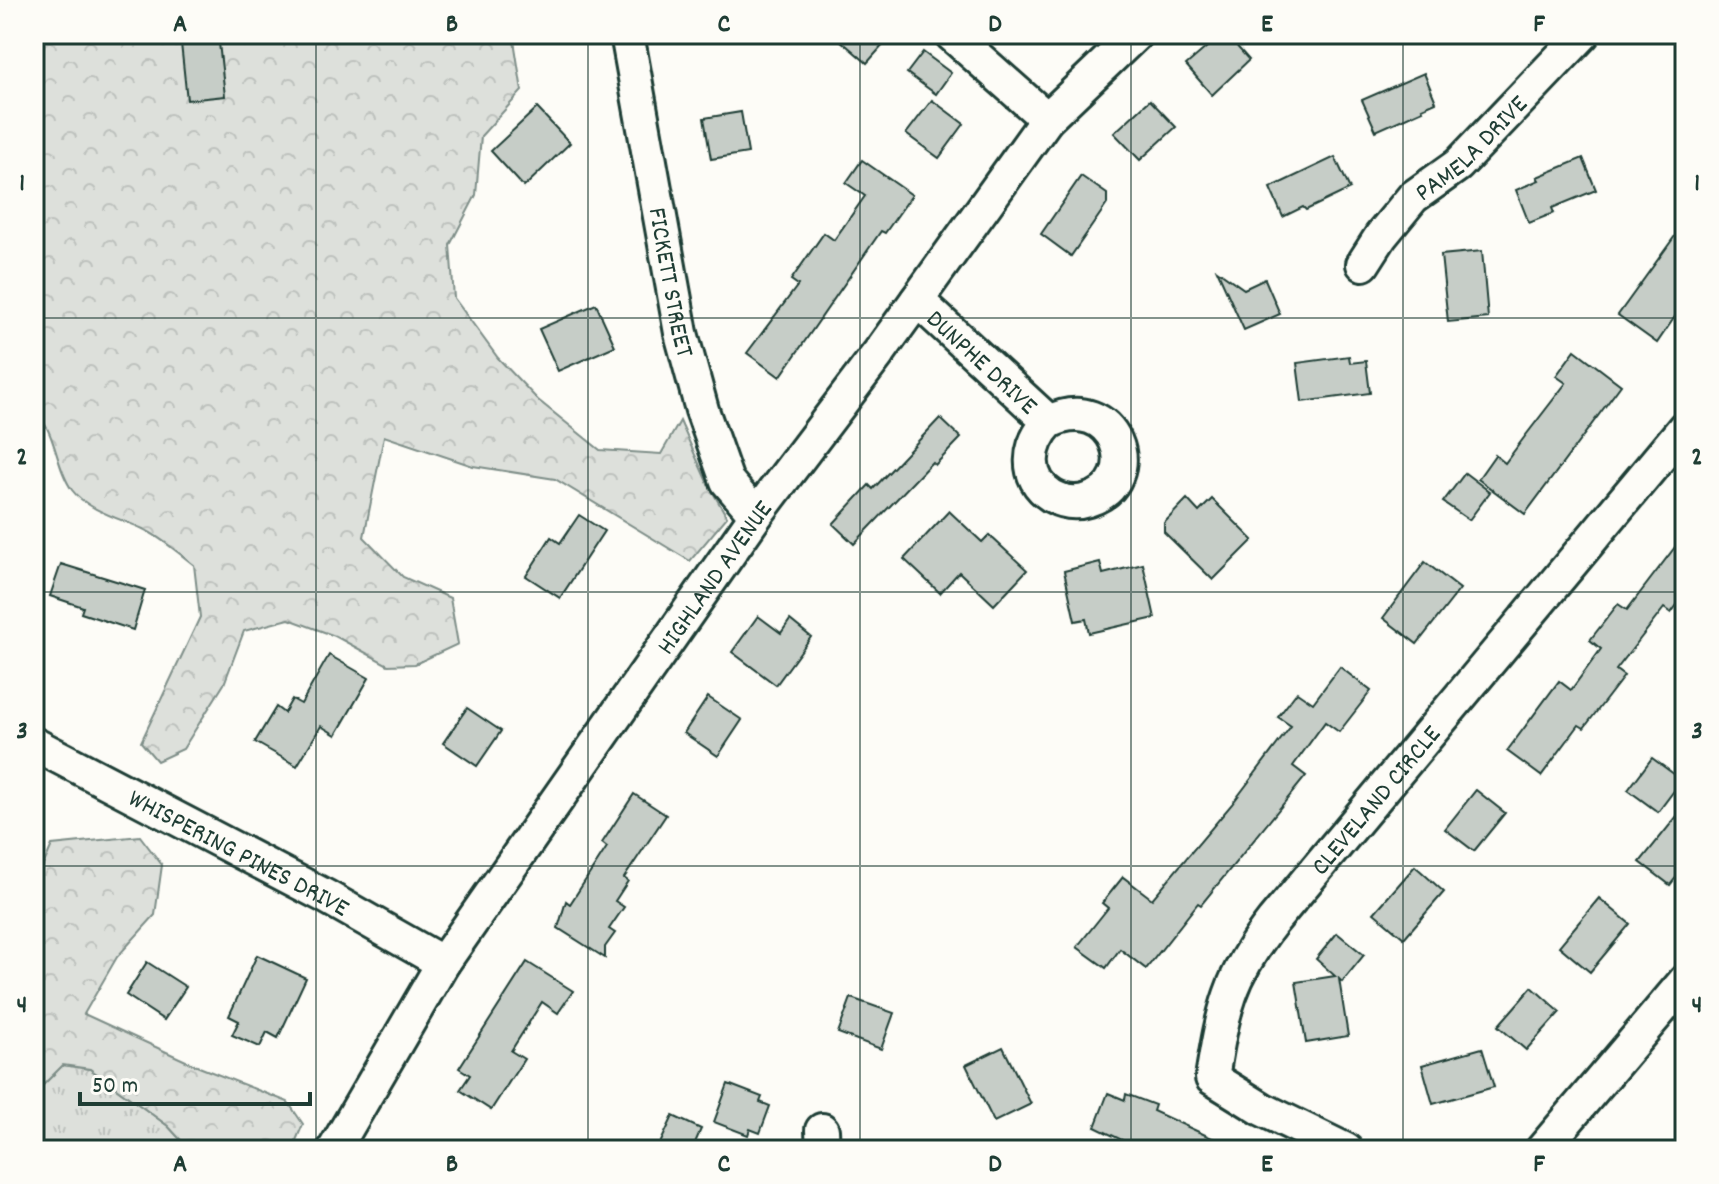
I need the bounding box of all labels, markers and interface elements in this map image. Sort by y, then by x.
text: A [173,7,187,44]
text: B [446,7,458,44]
text: C [718,7,731,44]
text: D [988,7,1002,44]
text: E [1261,7,1273,44]
text: F [1533,7,1545,44]
street label: PAMELA DRIVE [1408,88,1538,212]
text: 1 [19,166,25,203]
text: 1 [1694,166,1700,203]
street label: FICKETT STREET [637,205,702,363]
street label: DUNPHE DRIVE [917,302,1045,425]
text: 2 [16,440,28,477]
text: 2 [1691,440,1703,477]
street label: HIGHLAND AVENUE [649,494,783,663]
text: 3 [16,714,28,751]
text: 3 [1691,714,1703,751]
street label: CLEVELAND CIRCLE [1304,718,1451,884]
street label: WHISPERING PINES DRIVE [121,781,355,928]
text: 4 [17,988,27,1025]
text: 4 [1692,988,1702,1025]
scale bar [80,1056,310,1106]
text: 50 m [92,1070,138,1104]
text: A [173,1147,187,1184]
text: B [446,1147,458,1184]
text: C [718,1147,731,1184]
text: D [988,1147,1002,1184]
text: E [1261,1147,1273,1184]
text: F [1533,1147,1545,1184]

